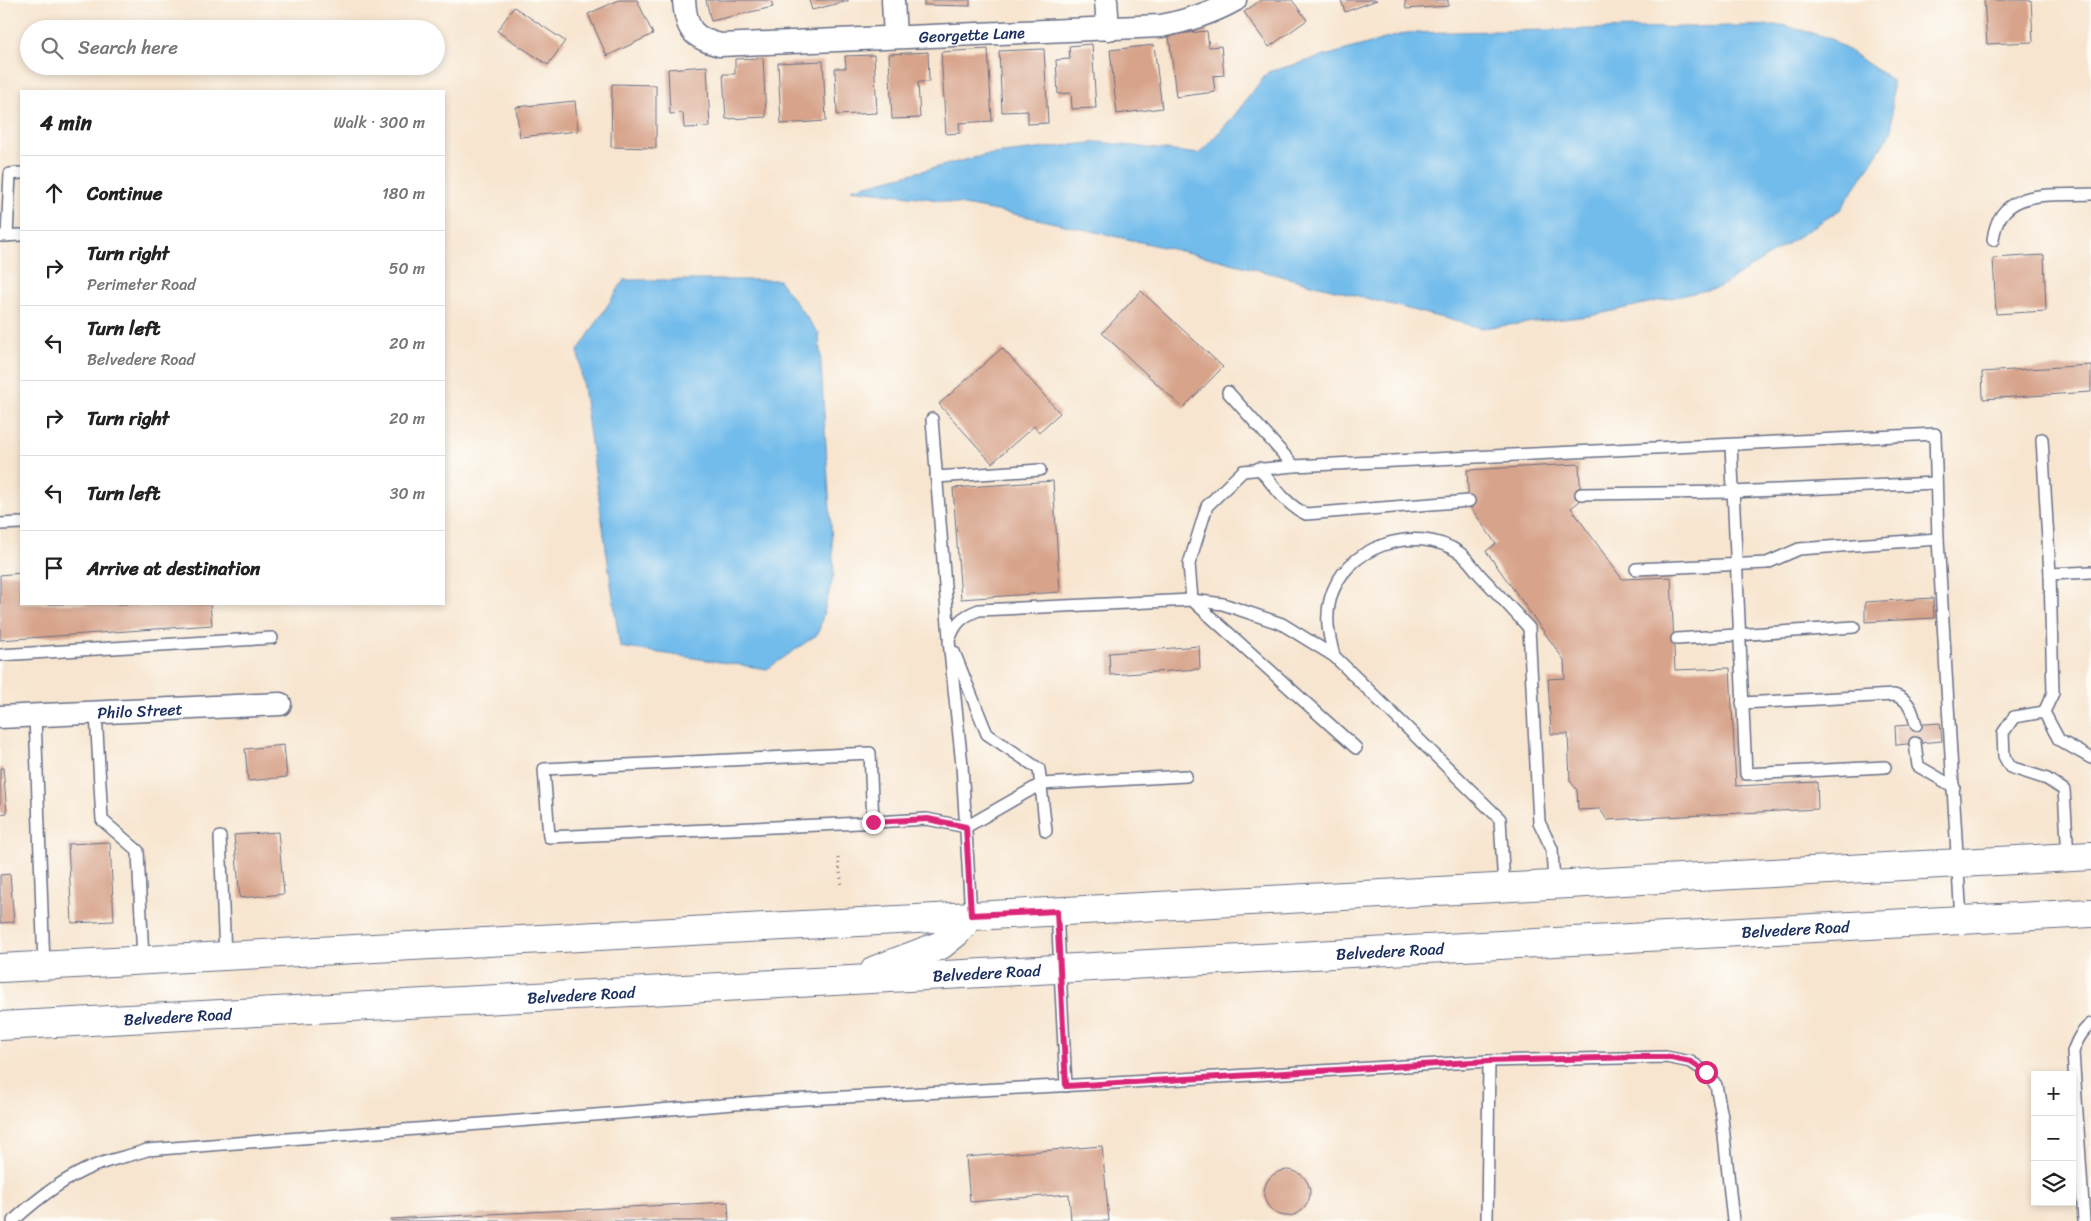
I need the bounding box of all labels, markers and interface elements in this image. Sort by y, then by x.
street label: Georgette Lane [918,17,1026,51]
search box [20,20,445,75]
text: Search here [78,31,178,64]
icon: search [38,34,66,62]
text: 4 min [40,104,92,142]
text: Walk · 300 m [334,108,425,137]
text: Continue [87,177,163,210]
icon: ahead [40,179,68,207]
text: 180 m [382,179,425,208]
text: Turn right [87,237,169,270]
icon: right [40,254,68,282]
text: 50 m [389,254,425,283]
text: Perimeter Road [87,270,196,299]
text: Turn left [87,312,160,345]
icon: left [40,329,68,357]
text: 20 m [389,329,425,358]
text: Belvedere Road [87,345,195,374]
text: Turn right [87,402,169,435]
icon: right [40,404,68,432]
text: 20 m [389,404,425,433]
text: Turn left [87,477,160,510]
icon: left [40,479,68,507]
text: 30 m [390,479,425,508]
text: Arrive at destination [87,552,260,585]
icon: arrive [40,554,68,582]
street label: Philo Street [97,694,183,727]
route end [862,811,885,834]
street label: Belvedere Road [1741,911,1852,946]
street label: Belvedere Road [1335,933,1446,968]
street label: Belvedere Road [932,955,1043,990]
street label: Belvedere Road [526,977,637,1012]
street label: Belvedere Road [123,999,234,1034]
route start [1695,1061,1718,1084]
map controls [2031,1071,2076,1206]
button: + [2031,1071,2076,1116]
button: − [2031,1116,2076,1161]
button: layers [2031,1161,2076,1206]

